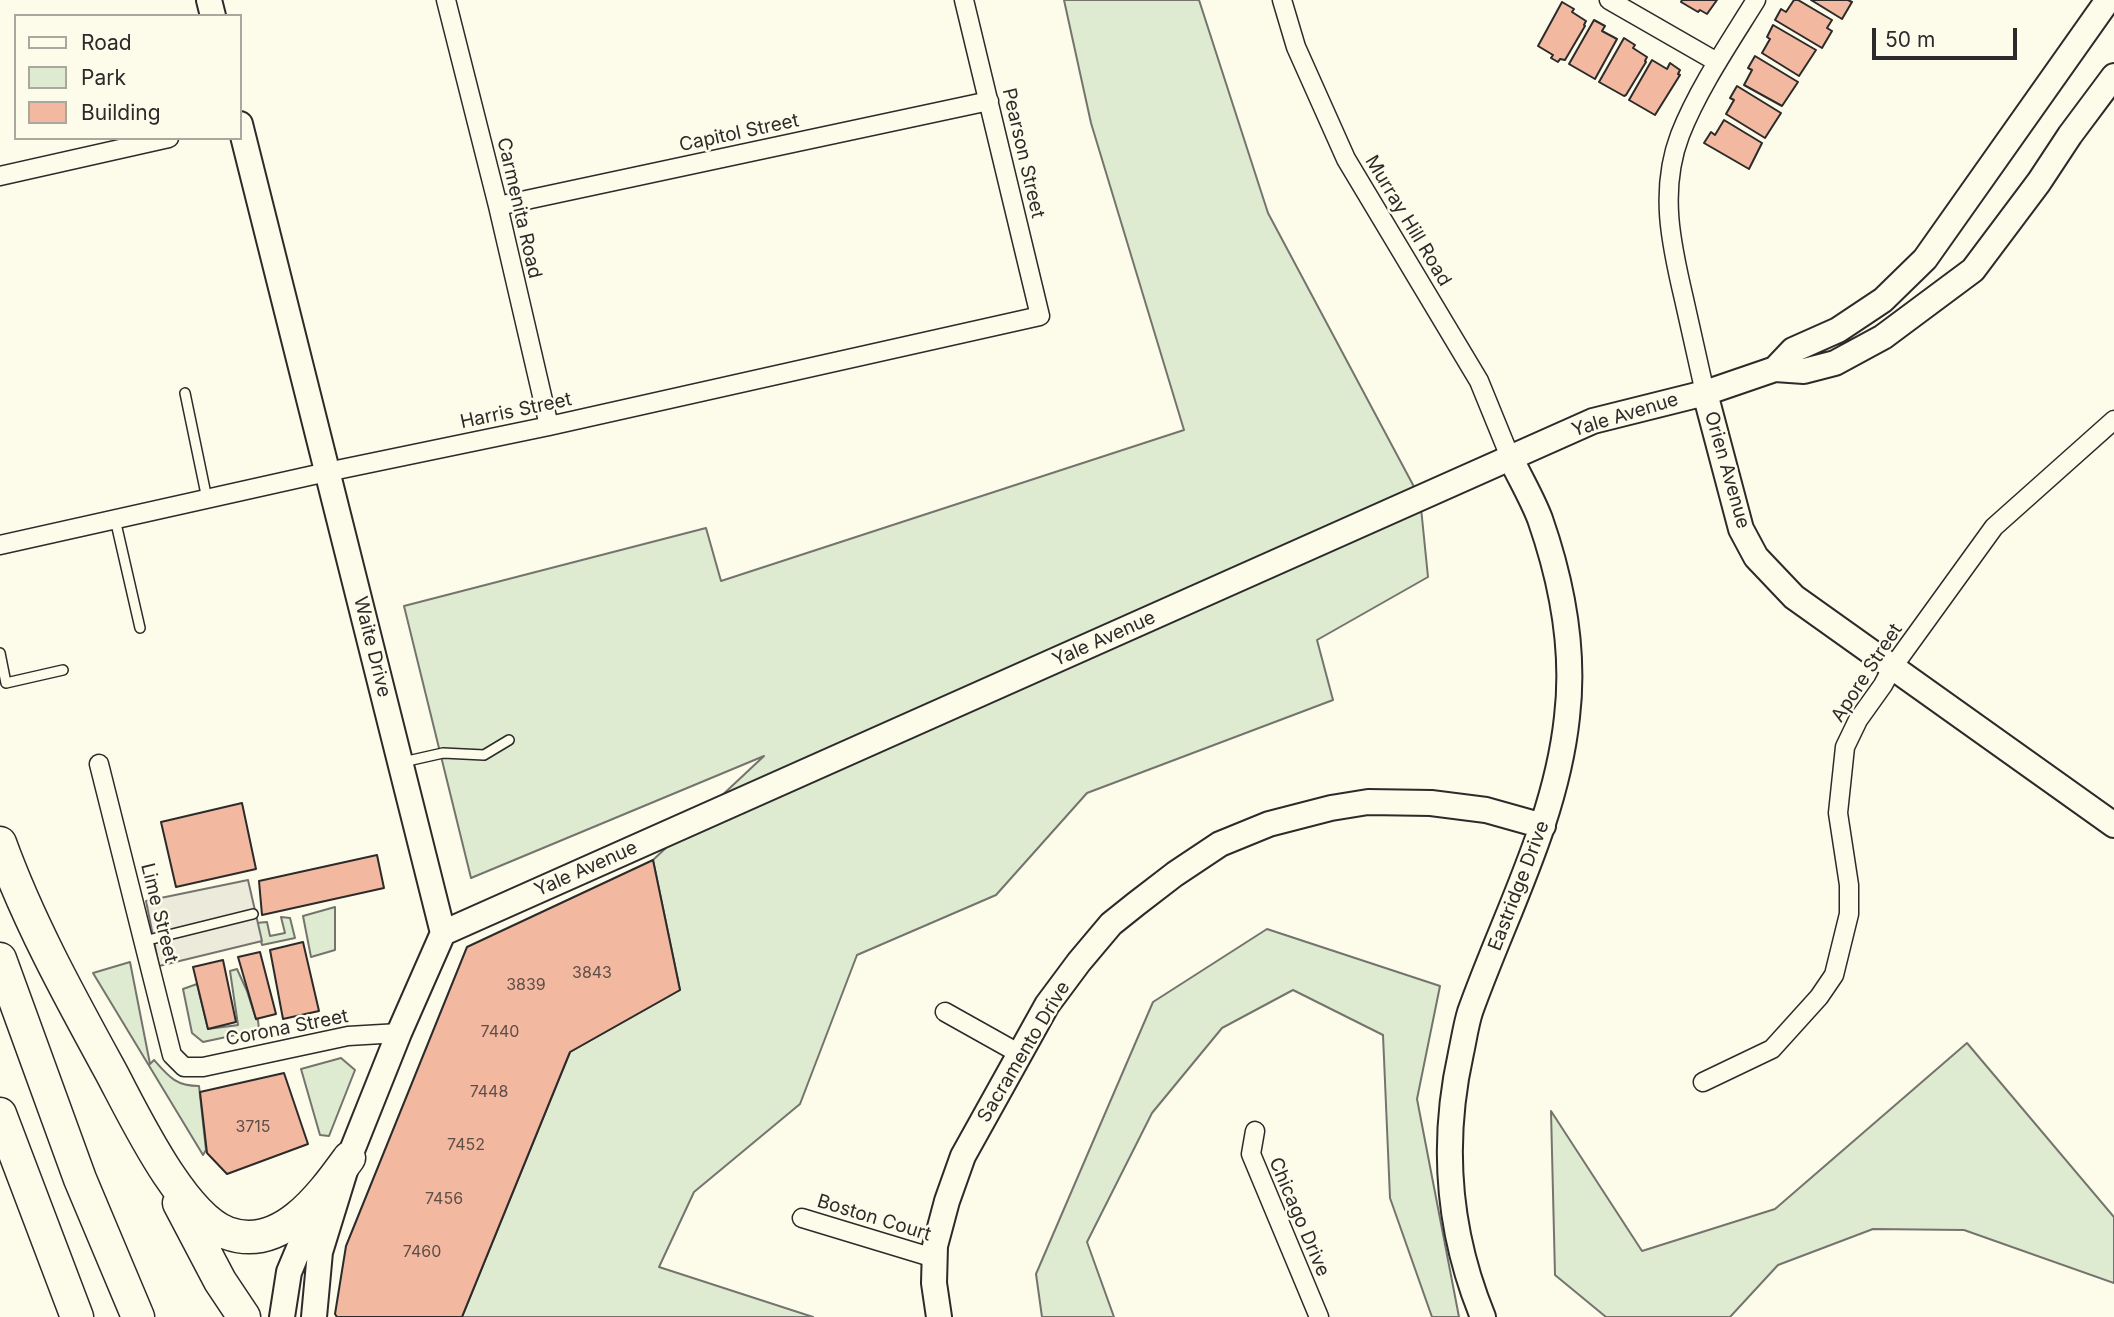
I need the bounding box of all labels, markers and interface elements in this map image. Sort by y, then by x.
legend [14,14,242,140]
scale bar [1876,14,2021,58]
text: 50 m [1885,27,1935,52]
text: Road [81,30,132,55]
text: Park [81,65,126,90]
street label: Pearson Street [997,86,1049,220]
text: Building [81,100,161,125]
street label: Capitol Street [677,109,801,157]
street label: Carmenita Road [492,135,546,281]
street label: Murray Hill Road [1360,151,1456,291]
street label: Harris Street [458,388,574,434]
street label: Yale Avenue [1569,388,1681,442]
street label: Orien Avenue [1699,409,1755,531]
street label: Waite Drive [349,594,395,700]
street label: Yale Avenue [1049,606,1159,672]
street label: Apore Street [1827,619,1907,727]
street label: Eastridge Drive [1484,818,1554,954]
street label: Yale Avenue [531,836,641,902]
street label: Lime Street [136,861,182,965]
house number: 3843 [572,963,612,983]
house number: 3839 [506,975,546,995]
street label: Sacramento Drive [973,977,1075,1127]
street label: Corona Street [224,1005,350,1051]
house number: 7440 [481,1022,519,1042]
house number: 7448 [470,1082,508,1102]
house number: 3715 [235,1117,271,1137]
house number: 7452 [447,1135,485,1155]
street label: Chicago Drive [1264,1154,1334,1280]
house number: 7456 [425,1189,463,1209]
street label: Boston Court [814,1190,934,1246]
house number: 7460 [403,1242,441,1262]

